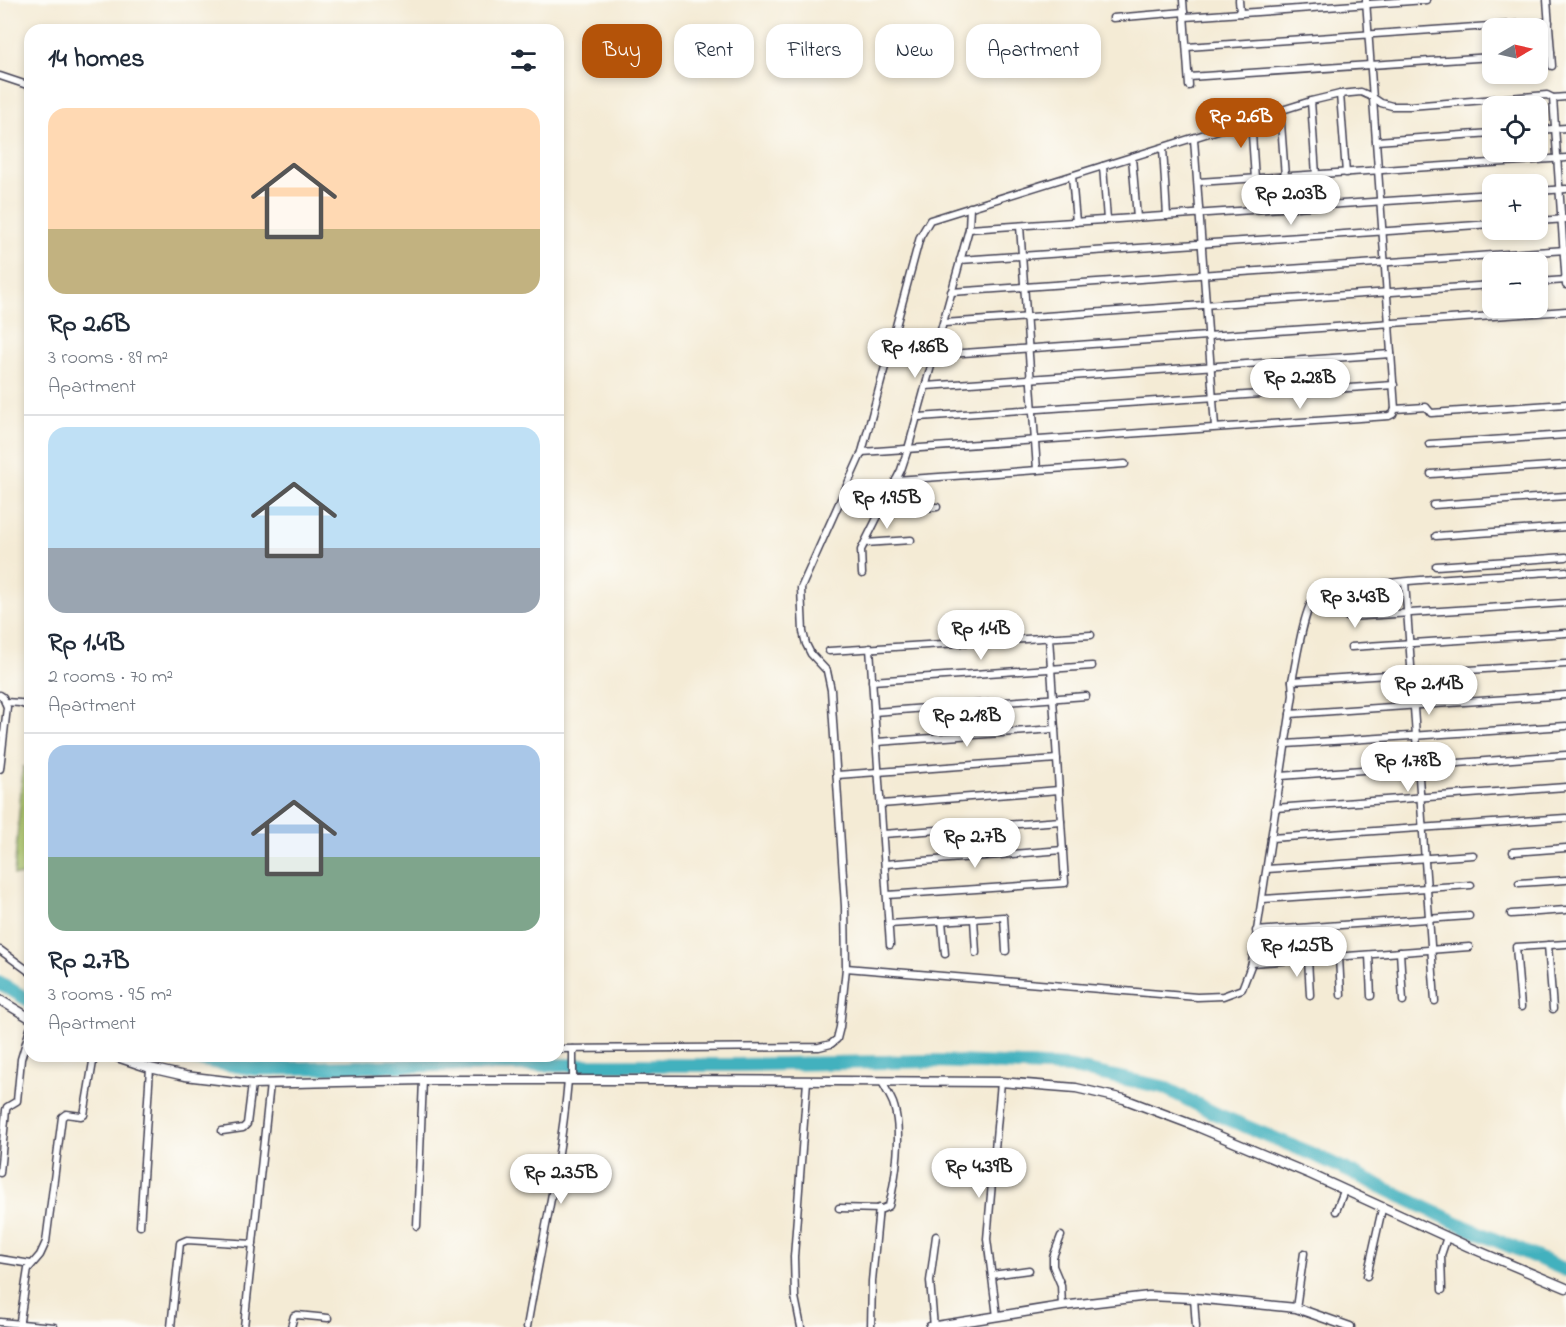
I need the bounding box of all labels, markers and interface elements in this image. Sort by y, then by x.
north arrow [1482,18,1548,84]
map controls [1482,18,1548,318]
chip: Buy [582,24,662,78]
chip: Rent [674,24,754,78]
chip: Filters [766,24,863,78]
chip: New [875,24,954,78]
chip: Apartment [966,24,1101,78]
text: 14 homes [48,41,144,79]
icon: filters [507,44,540,77]
button: locate [1482,96,1548,162]
pin: Rp 2.6B [1186,98,1296,149]
text: Rp 2.6B [1209,103,1273,132]
icon: home [240,147,348,255]
button: + [1482,174,1548,240]
pin: Rp 2.03B [1229,175,1353,226]
text: Rp 2.03B [1255,180,1327,209]
button: − [1482,252,1548,318]
text: Rp 2.6B [48,306,130,344]
pin: Rp 1.86B [853,328,977,379]
text: Rp 1.86B [881,333,949,362]
text: 3 rooms · 89 m² [48,344,168,373]
pin: Rp 2.28B [1238,359,1362,410]
text: Rp 2.28B [1264,364,1336,393]
text: Apartment [48,373,136,402]
icon: home [240,466,348,574]
pin: Rp 1.95B [825,479,949,530]
text: Rp 1.95B [853,484,921,513]
pin: Rp 3.43B [1293,578,1417,629]
text: Rp 3.43B [1320,583,1390,612]
pin: Rp 1.4B [926,610,1036,661]
text: Rp 1.4B [951,615,1011,644]
text: Rp 1.4B [48,625,125,663]
text: 2 rooms · 70 m² [48,663,173,692]
pin: Rp 2.14B [1367,665,1491,716]
text: Rp 2.14B [1394,670,1464,699]
text: Apartment [48,692,136,721]
pin: Rp 2.18B [905,697,1029,748]
text: Rp 2.18B [933,702,1001,731]
pin: Rp 1.78B [1346,742,1470,793]
text: Rp 1.78B [1375,747,1441,776]
icon: home [240,784,348,892]
pin: Rp 2.7B [920,818,1030,869]
text: Rp 2.7B [944,823,1006,852]
pin: Rp 1.25B [1235,927,1359,978]
text: Rp 1.25B [1261,932,1333,961]
text: Rp 2.7B [48,943,129,981]
text: 3 rooms · 95 m² [48,981,172,1010]
text: Apartment [48,1010,136,1039]
pin: Rp 4.39B [917,1148,1041,1199]
text: Rp 4.39B [946,1153,1013,1182]
pin: Rp 2.35B [499,1154,623,1205]
text: Rp 2.35B [524,1159,598,1188]

